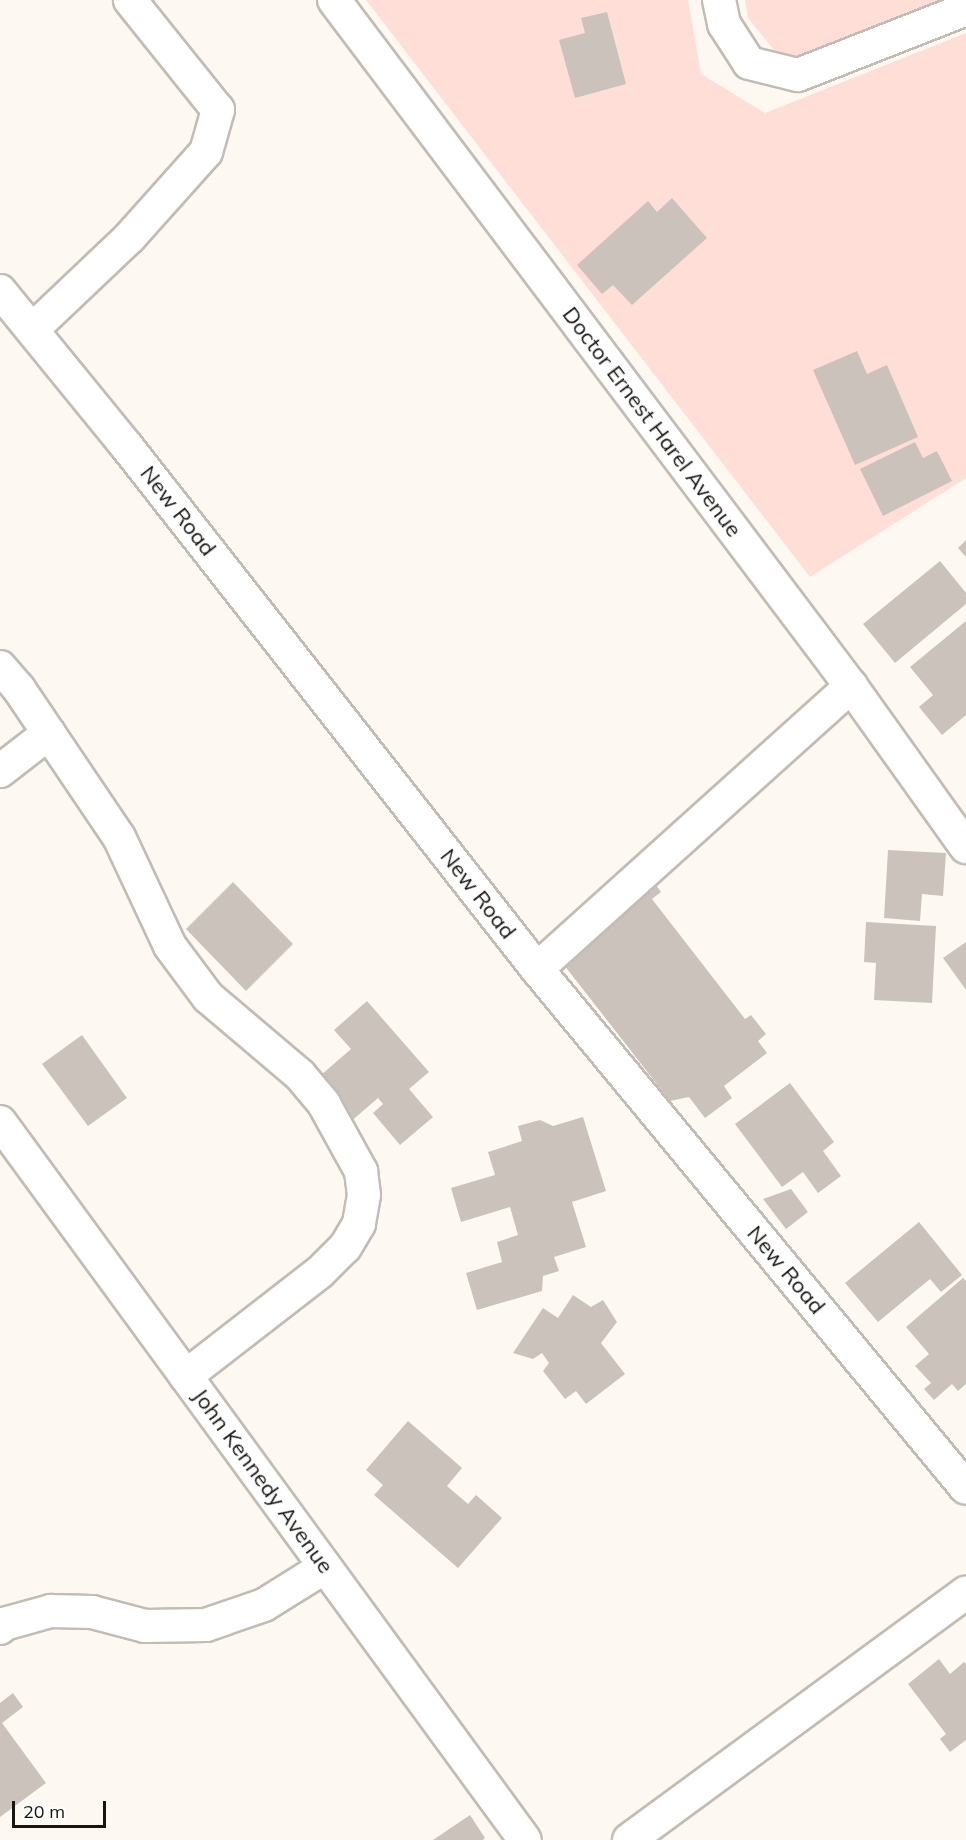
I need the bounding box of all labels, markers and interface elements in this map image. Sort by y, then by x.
street label: Doctor Ernest Harel Avenue [557,302,747,542]
street label: New Road [135,461,221,561]
street label: New Road [435,844,521,944]
street label: New Road [741,1221,831,1319]
street label: John Kennedy Avenue [187,1383,339,1579]
scale bar [15,1789,110,1827]
text: 20 m [23,1800,65,1823]

